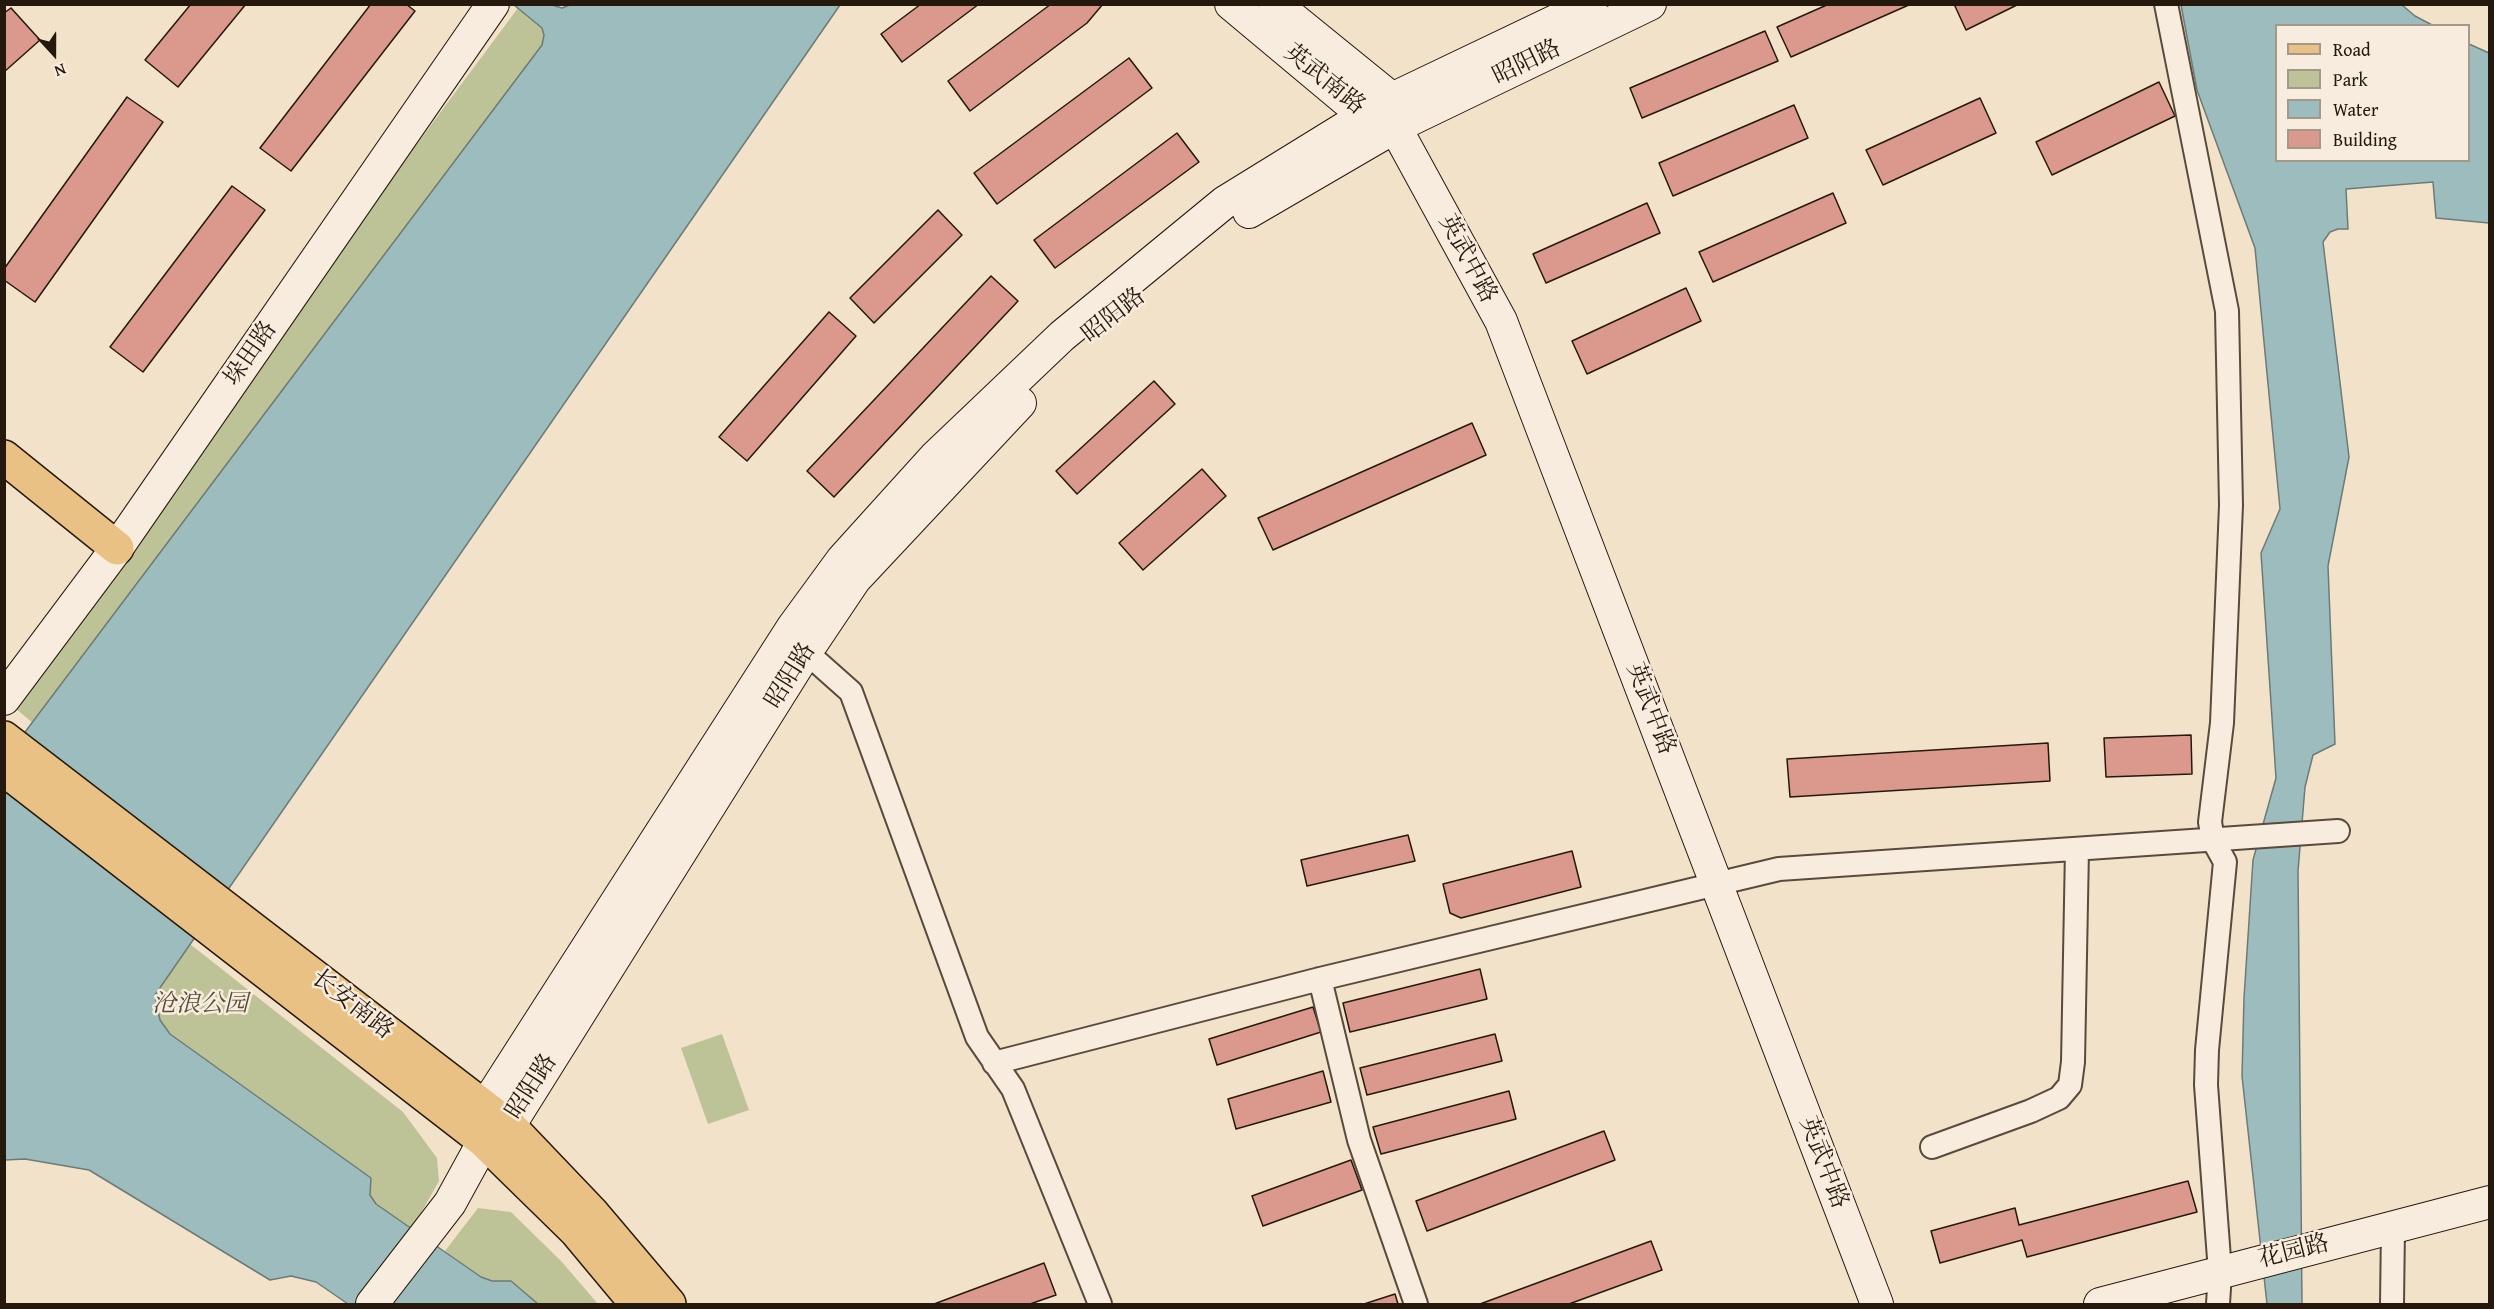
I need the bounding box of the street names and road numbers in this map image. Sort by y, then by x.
street label: 昭阳路 [1488,34,1566,92]
street label: 英武南路 [1278,39,1370,121]
street label: 英武中路 [1432,210,1502,308]
street label: 昭阳路 [1077,282,1151,350]
street label: 垛田路 [219,316,283,392]
street label: 昭阳路 [760,638,822,714]
street label: 英武中路 [1619,659,1681,759]
street label: 长安南路 [305,964,399,1046]
street label: 昭阳路 [500,1049,564,1125]
street label: 英武中路 [1792,1113,1854,1213]
street label: 花园路 [2256,1229,2332,1275]

